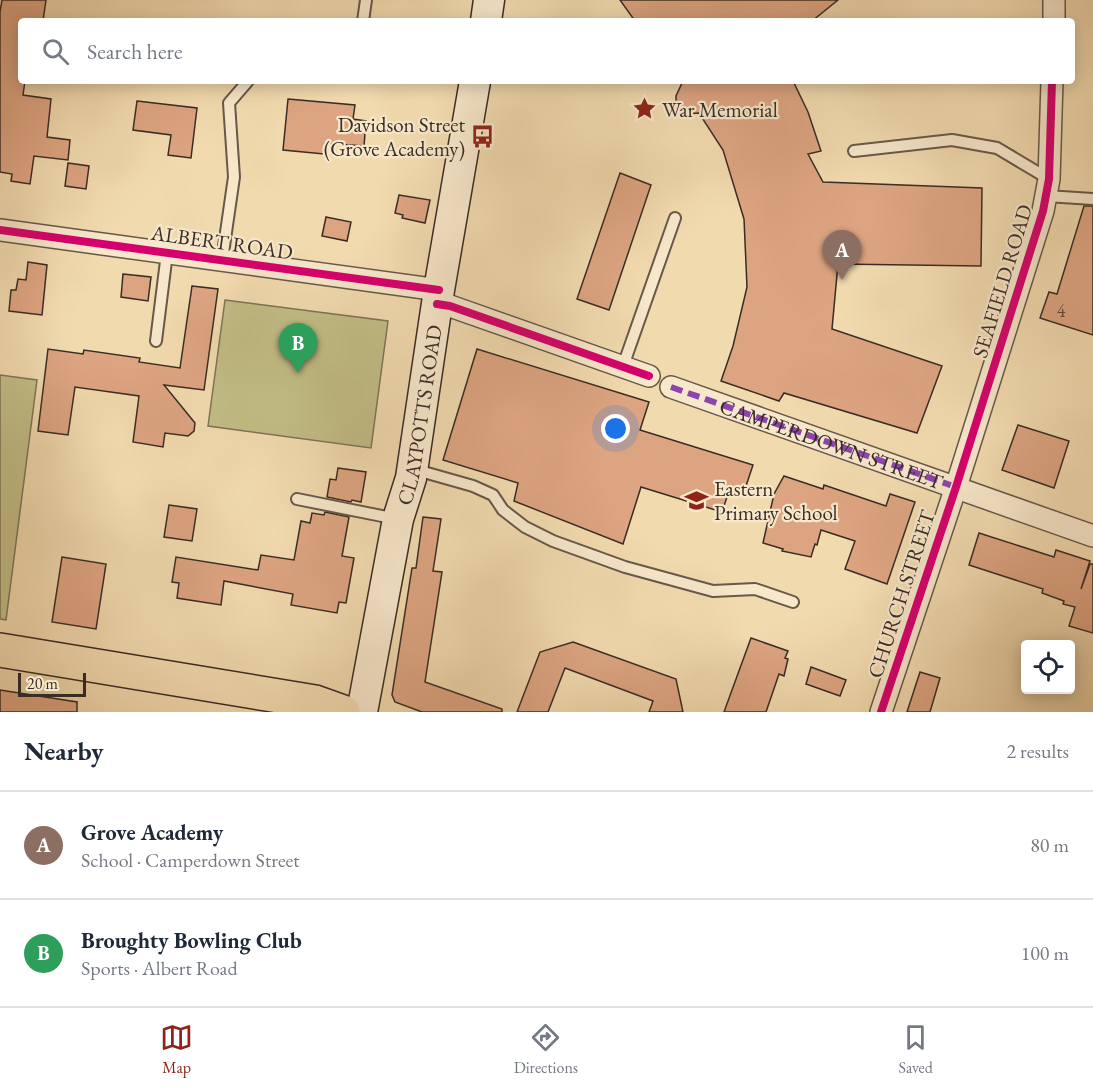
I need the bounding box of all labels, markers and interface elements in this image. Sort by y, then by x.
search box [18,18,1075,84]
icon: search [39,35,72,68]
text: Search here [87,37,182,66]
place icon: War Memorial [631,96,657,122]
place label: War Memorial [662,96,778,123]
place label: Davidson Street (Grove Academy) [324,111,465,162]
bus stop icon: Davidson Street (Grove Academy) [470,123,496,149]
street label: SEAFIELD ROAD [966,201,1038,361]
street label: ALBERT ROAD [148,219,295,265]
pin: A [822,230,862,280]
house number: 4 [1057,299,1066,322]
street label: CLAYPOTTS ROAD [390,323,447,508]
pin: B [278,324,318,373]
street label: CAMPERDOWN STREET [716,392,947,495]
your location [601,414,630,443]
place label: Eastern Primary School [714,475,838,526]
school or university icon: Eastern Primary School [683,487,709,513]
street label: CHURCH STREET [861,506,941,681]
map controls [1021,640,1075,694]
button: locate [1021,640,1075,694]
scale bar [18,670,86,698]
text: 20 m [27,673,58,694]
text: Nearby [24,734,104,768]
text: 2 results [1006,738,1069,764]
text: Grove Academy [81,818,223,847]
text: A [36,832,51,858]
text: 80 m [1030,832,1069,858]
text: School · Camperdown Street [81,847,300,873]
text: Broughty Bowling Club [81,926,302,955]
text: B [37,940,50,966]
text: 100 m [1021,940,1069,966]
text: Sports · Albert Road [81,955,238,981]
tab: Map [160,1021,193,1078]
tab: Directions [514,1021,578,1078]
tab: Saved [898,1021,933,1078]

